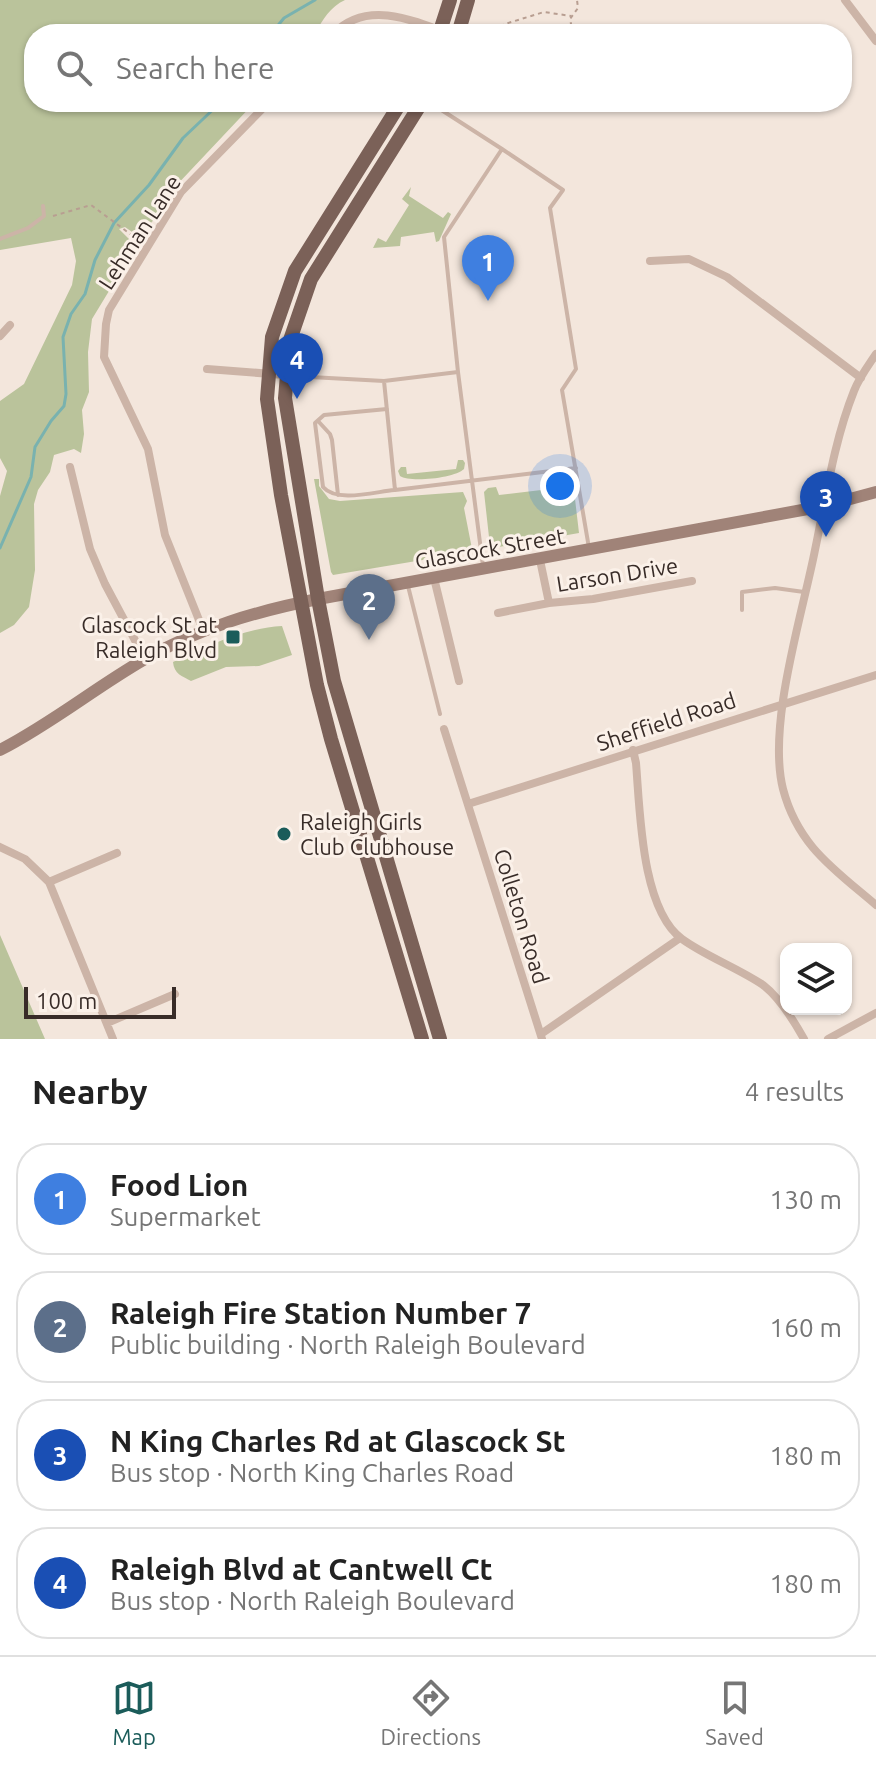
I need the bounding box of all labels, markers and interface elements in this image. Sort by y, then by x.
search box [24,24,852,112]
icon: search [52,46,96,90]
text: Search here [116,51,275,85]
street label: Lehman Lane [93,170,185,294]
pin: 1 [462,235,514,301]
pin: 4 [271,333,323,399]
your location [540,466,580,506]
pin: 3 [800,471,852,537]
street label: Glascock Street [413,522,567,574]
street label: Larson Drive [554,552,680,596]
pin: 2 [343,574,395,640]
place label: Glascock St at Raleigh Blvd [81,612,217,662]
marker: Glascock St at Raleigh Blvd [224,628,242,646]
street label: Sheffield Road [593,687,739,755]
place label: Raleigh Girls Club Clubhouse [300,809,454,859]
marker: Raleigh Girls Club Clubhouse [275,825,293,843]
street label: Colleton Road [490,846,554,986]
map controls [780,943,852,1015]
button: layers [780,943,852,1015]
scale bar [24,983,176,1019]
text: 100 m [36,988,97,1013]
text: Nearby [32,1072,147,1110]
text: 4 results [745,1077,844,1106]
text: Food Lion [110,1168,248,1202]
text: 1 [53,1185,67,1214]
text: 130 m [770,1185,842,1214]
text: Supermarket [110,1202,261,1231]
text: Raleigh Fire Station Number 7 [110,1296,531,1330]
text: 2 [53,1313,67,1342]
text: 160 m [770,1313,842,1342]
text: Public building · North Raleigh Boulevard [110,1330,586,1359]
text: N King Charles Rd at Glascock St [110,1424,565,1458]
text: 3 [53,1441,67,1470]
text: 180 m [770,1441,842,1470]
text: Bus stop · North King Charles Road [110,1458,514,1487]
text: Raleigh Blvd at Cantwell Ct [110,1552,493,1586]
text: 4 [53,1569,67,1598]
text: 180 m [770,1569,842,1598]
text: Bus stop · North Raleigh Boulevard [110,1586,515,1615]
tab: Map [112,1676,156,1749]
tab: Directions [380,1676,481,1749]
tab: Saved [705,1676,764,1749]

